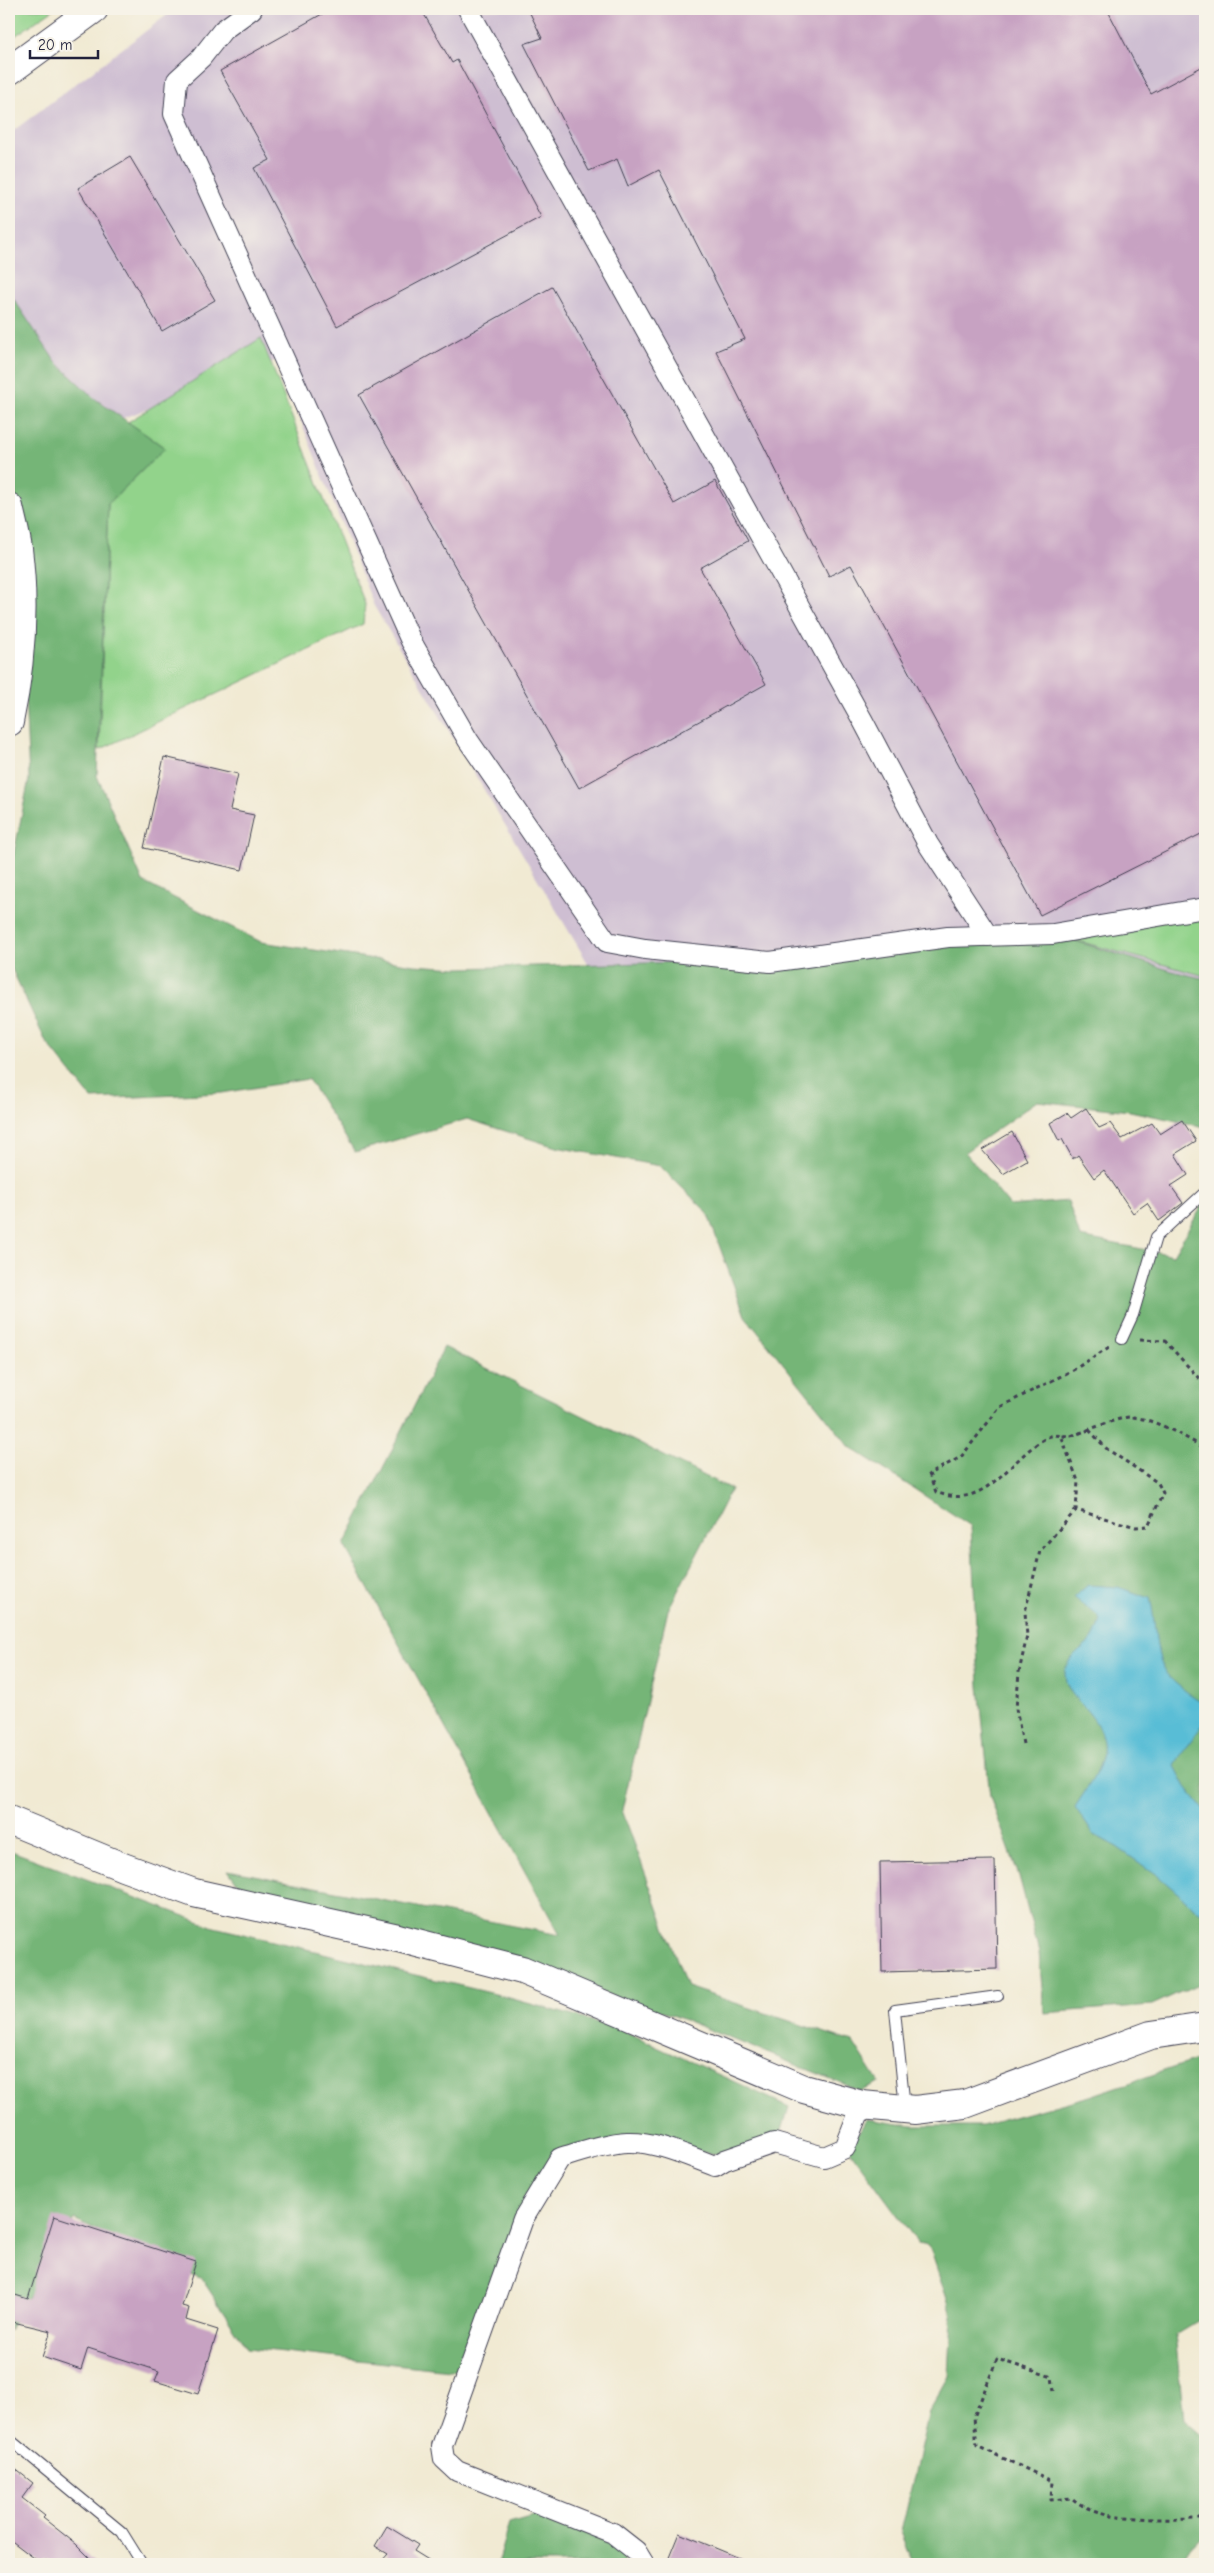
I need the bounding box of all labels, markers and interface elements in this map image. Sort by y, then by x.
scale bar [30,28,98,60]
text: 20 m [38,36,72,54]

